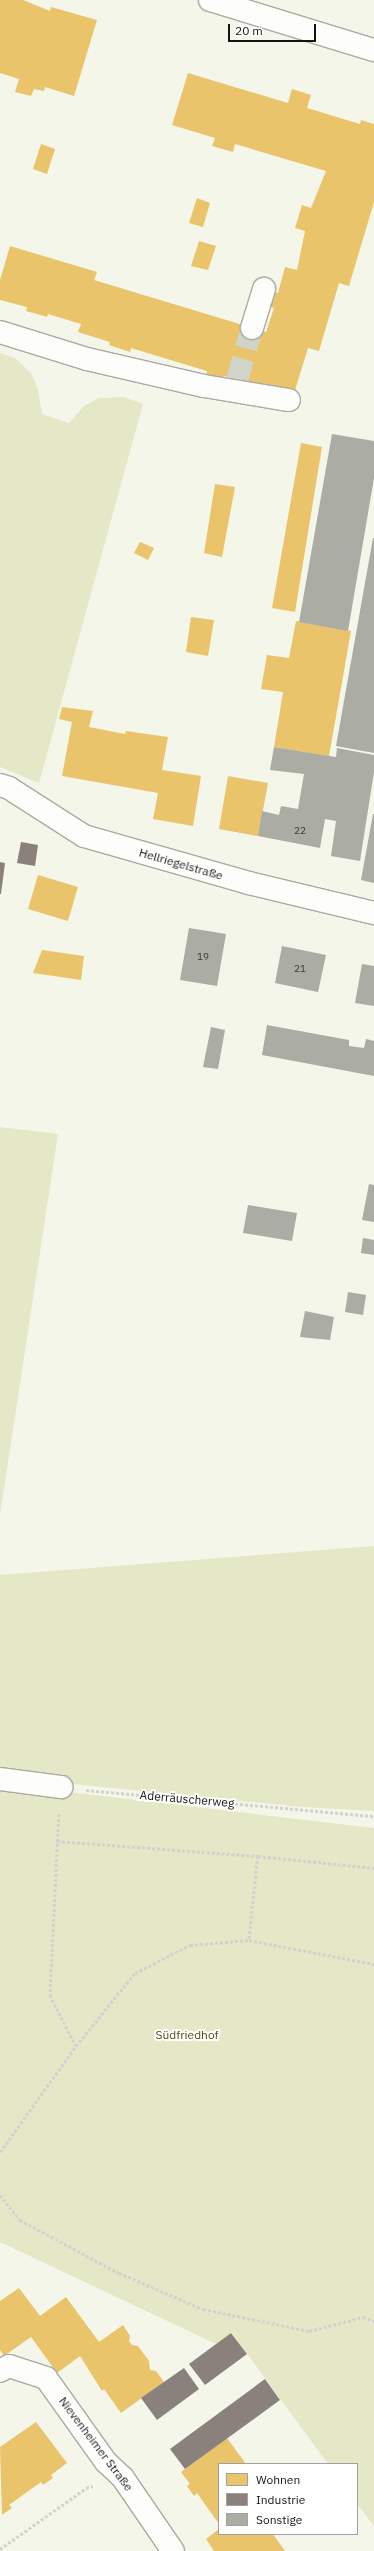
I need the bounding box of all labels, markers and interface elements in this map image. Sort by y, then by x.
scale bar [230,16,318,42]
text: 20 m [235,23,263,38]
house number: 22 [294,825,306,837]
street label: Hellriegelstraße [137,845,225,883]
house number: 19 [197,951,209,963]
house number: 21 [294,963,306,975]
street label: Aderräuscherweg [139,1788,235,1810]
park label: Südfriedhof [156,2028,218,2042]
street label: Nievenheimer Straße [56,2394,136,2494]
legend [218,2463,358,2535]
text: Wohnen [256,2472,300,2487]
text: Industrie [256,2492,305,2507]
text: Sonstige [256,2512,302,2527]

